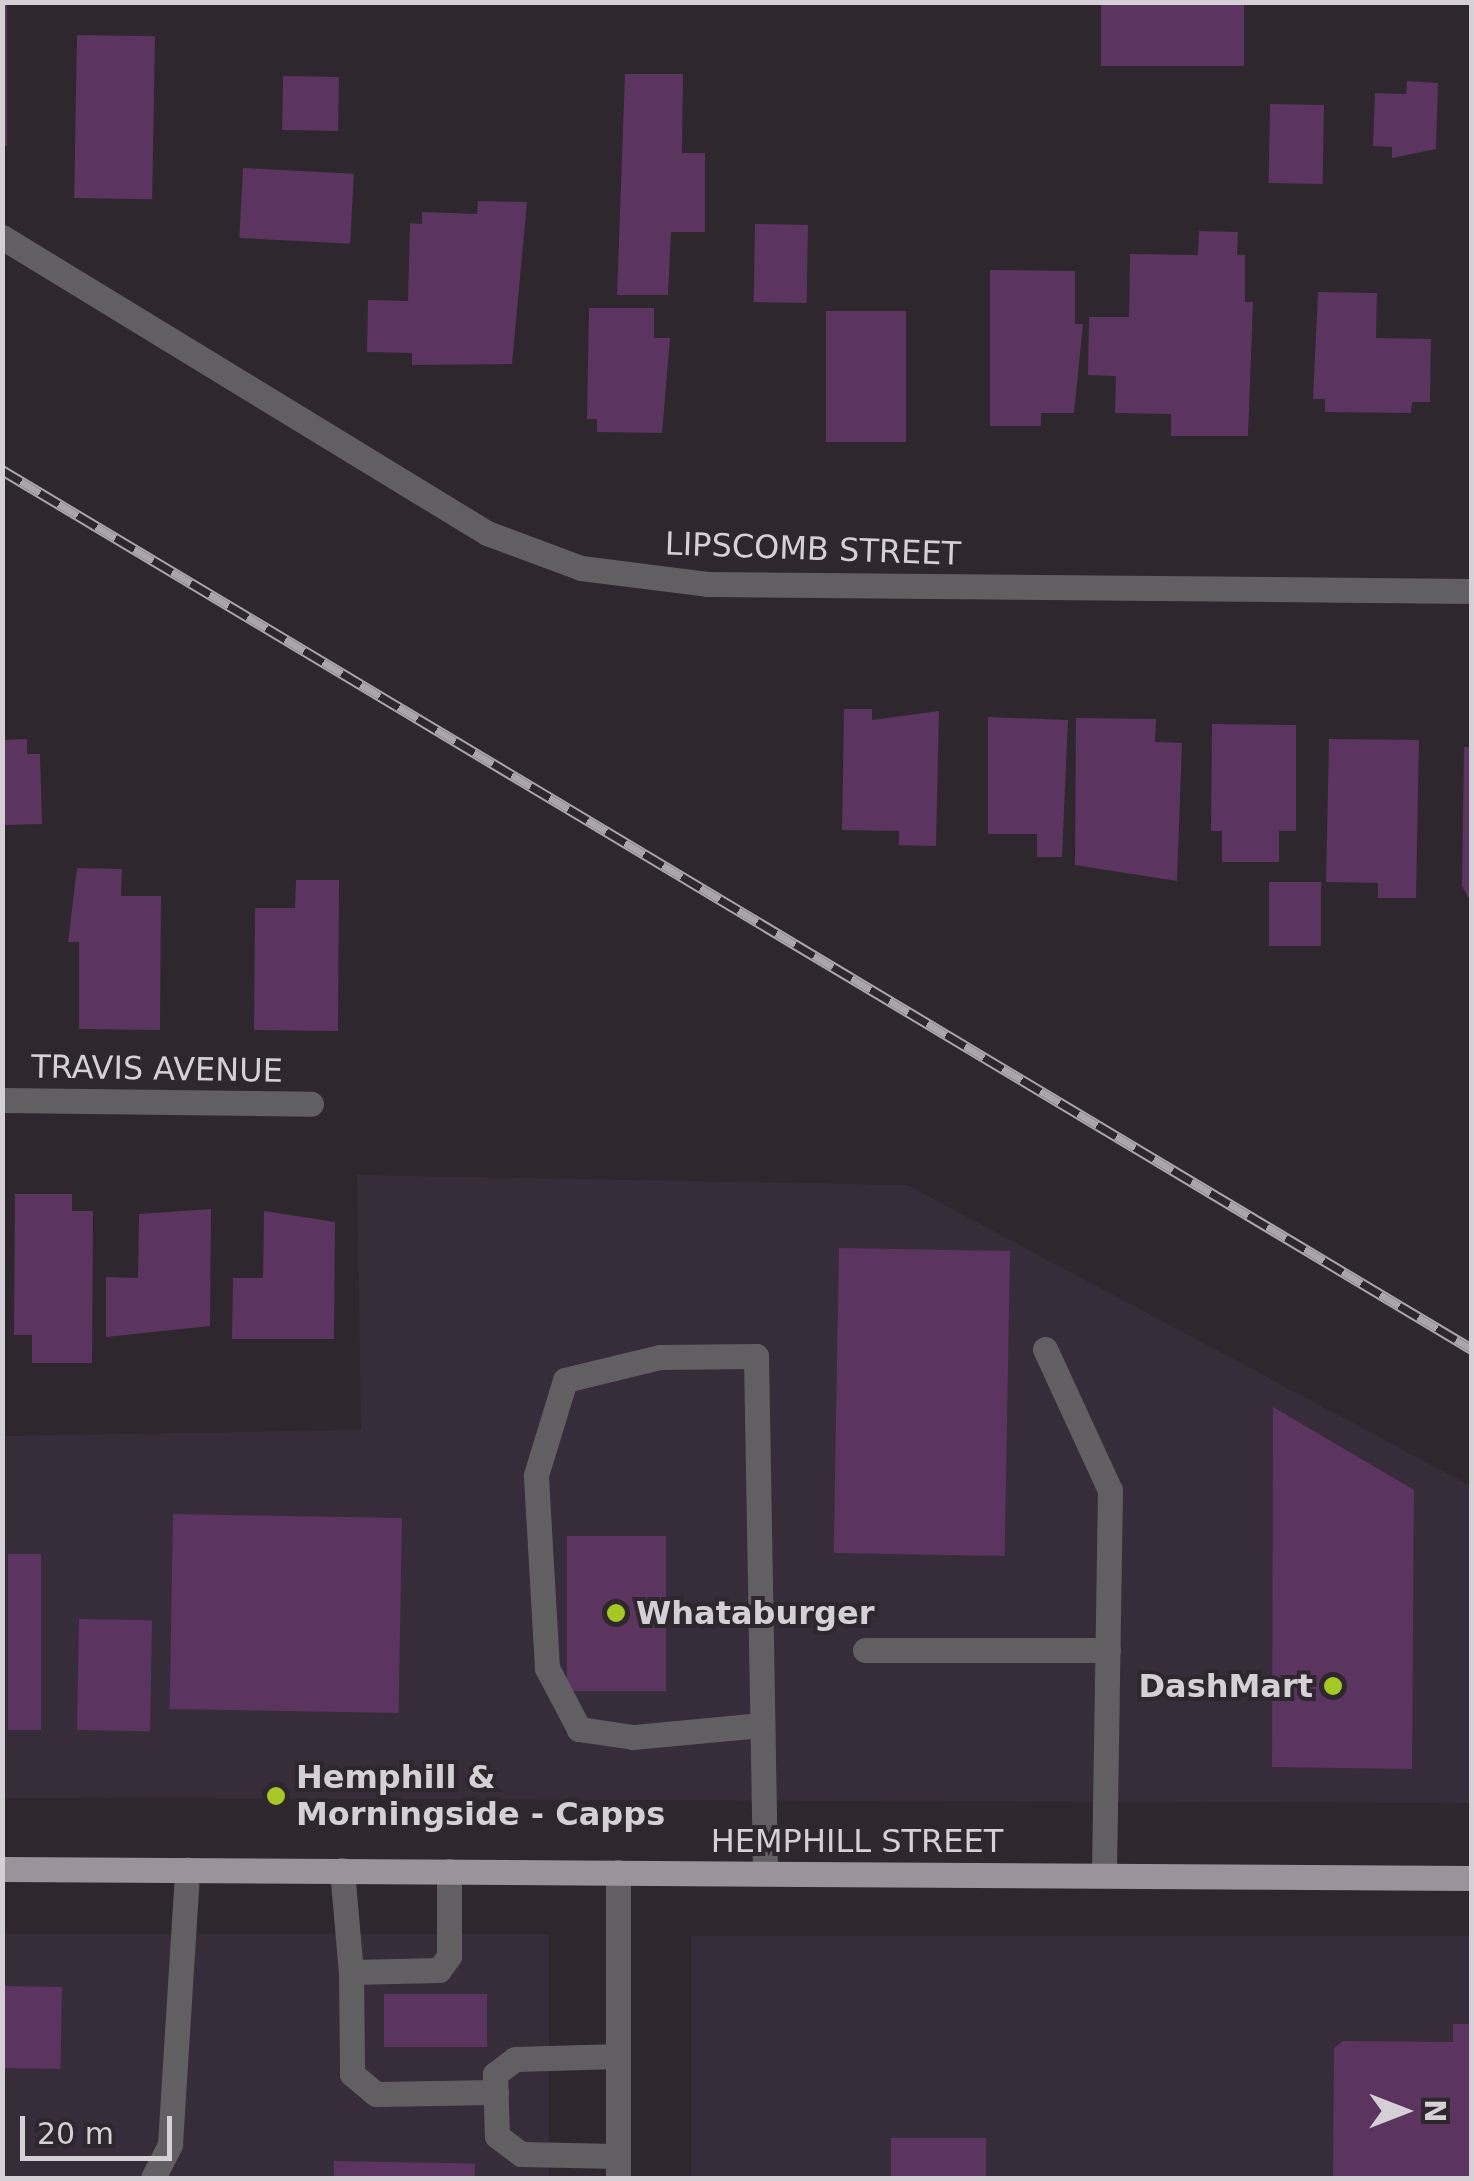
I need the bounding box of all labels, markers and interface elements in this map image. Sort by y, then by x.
street label: LIPSCOMB STREET [664,525,962,573]
street label: TRAVIS AVENUE [31,1048,283,1090]
place label: Whataburger [636,1594,874,1632]
marker: Whataburger [605,1602,627,1624]
place label: DashMart [1138,1667,1313,1705]
marker: DashMart [1322,1675,1344,1697]
place label: Hemphill & Morningside - Capps [296,1759,665,1834]
marker: Hemphill & Morningside - Capps [265,1785,287,1807]
street label: HEMPHILL STREET [711,1822,1003,1860]
north arrow [1354,2061,1454,2161]
scale bar [25,2096,178,2158]
text: N [1418,2099,1451,2123]
text: 20 m [37,2116,114,2151]

